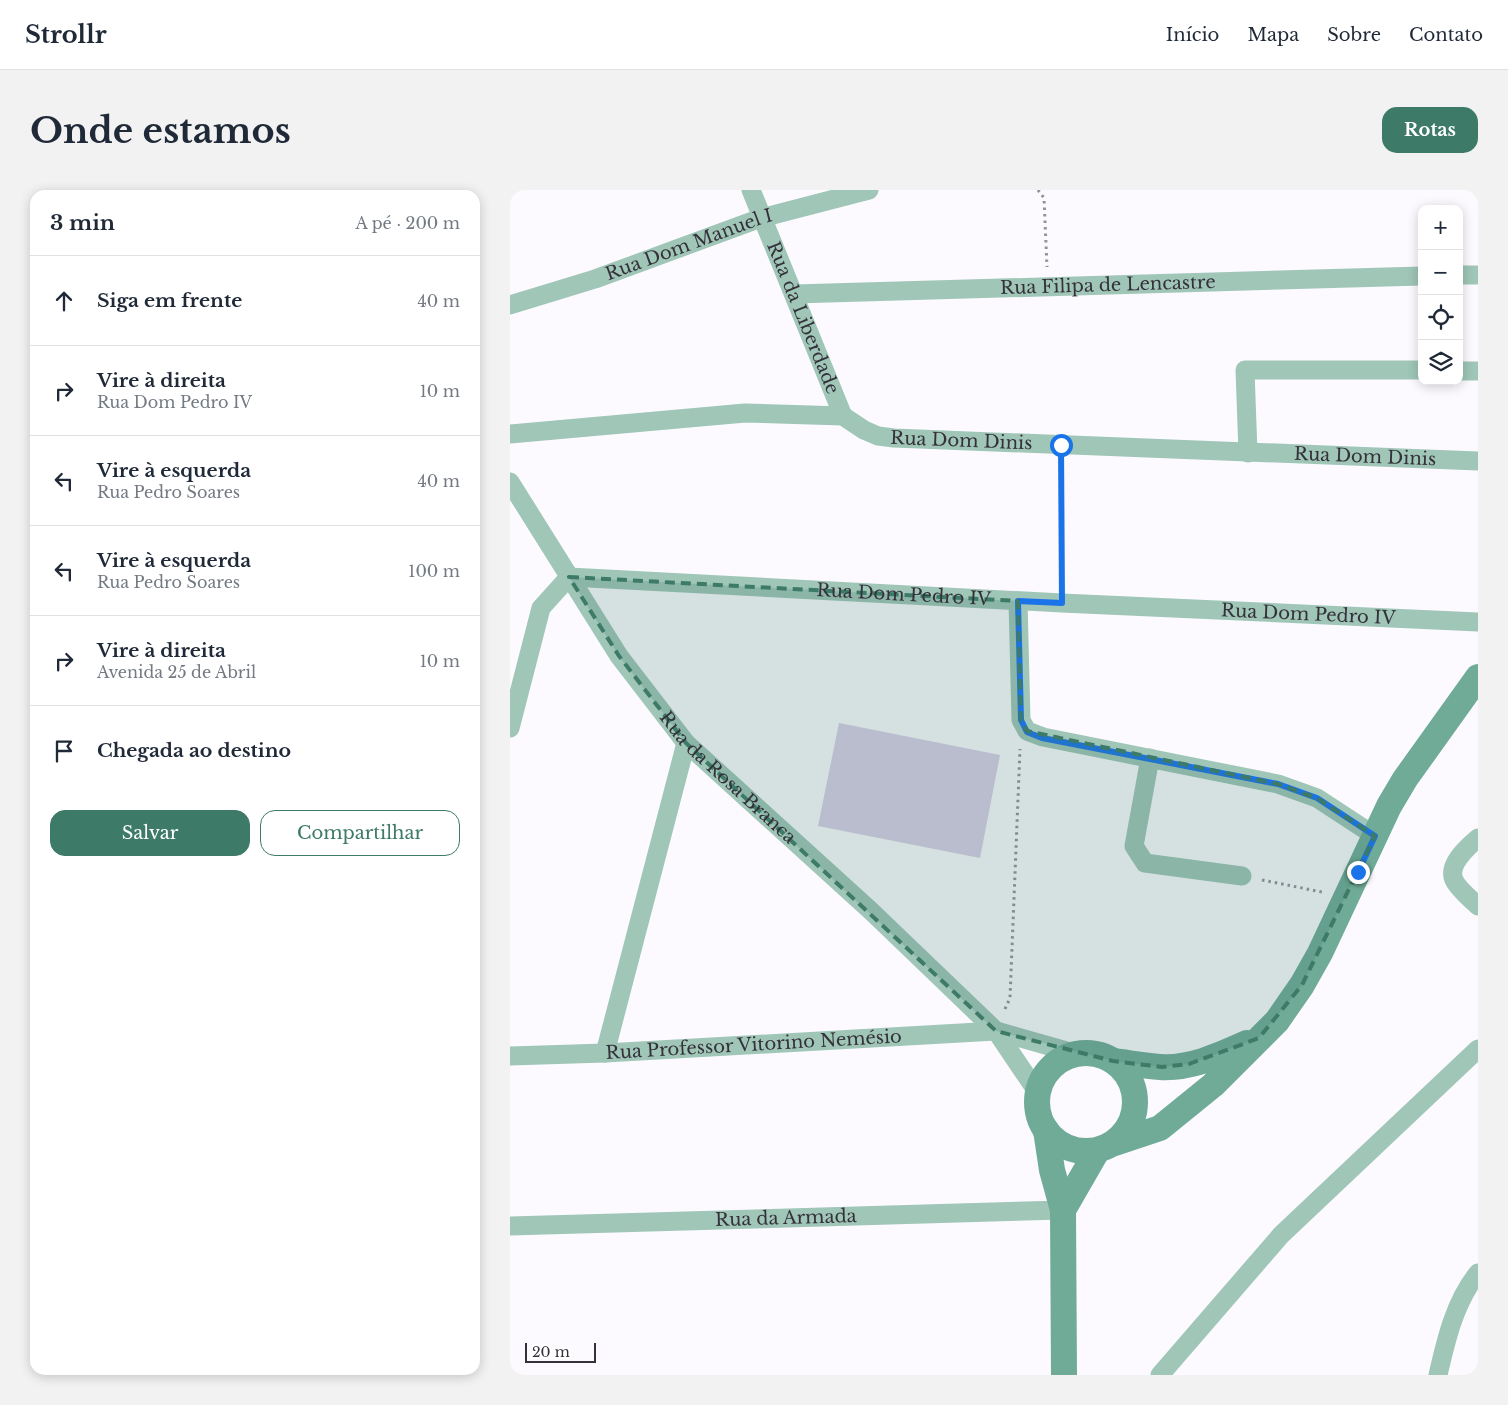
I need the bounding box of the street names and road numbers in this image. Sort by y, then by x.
street label: Rua Dom Manuel I [602,204,775,285]
street label: Rua da Liberdade [762,238,844,397]
street label: Rua Filipa de Lencastre [1000,271,1216,299]
street label: Rua Dom Dinis [890,427,1033,454]
street label: Rua Dom Dinis [1294,443,1437,470]
street label: Rua Dom Pedro IV [816,579,992,610]
street label: Rua Dom Pedro IV [1221,599,1397,629]
street label: Rua da Rosa Branca [655,707,801,848]
street label: Rua Professor Vitorino Nemésio [605,1025,902,1064]
street label: Rua da Armada [715,1205,857,1231]

